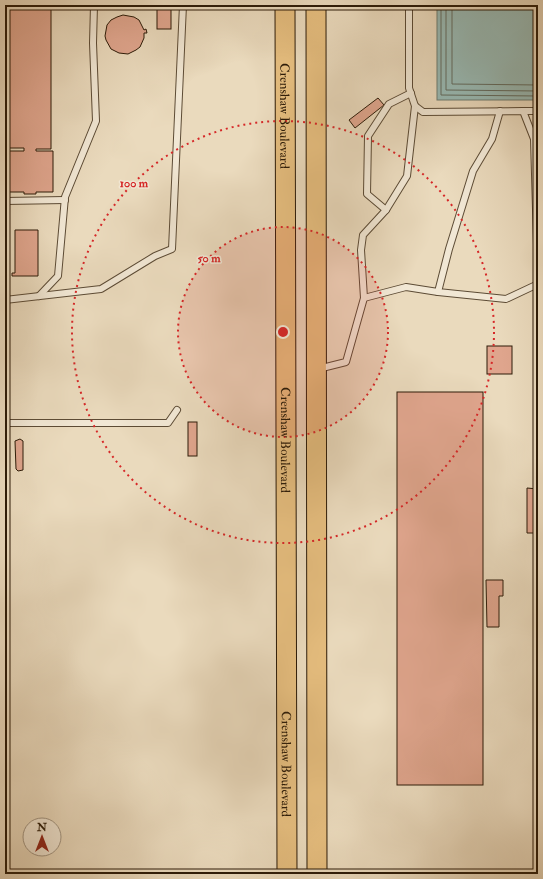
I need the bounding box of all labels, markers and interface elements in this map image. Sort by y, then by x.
street label: Crenshaw Boulevard [276,63,292,170]
text: 100 m [120,176,149,191]
text: 50 m [197,251,221,266]
centre of rings [276,325,290,339]
street label: Crenshaw Boulevard [277,387,293,494]
street label: Crenshaw Boulevard [278,711,294,818]
north arrow [22,817,62,857]
text: N [36,821,48,834]

